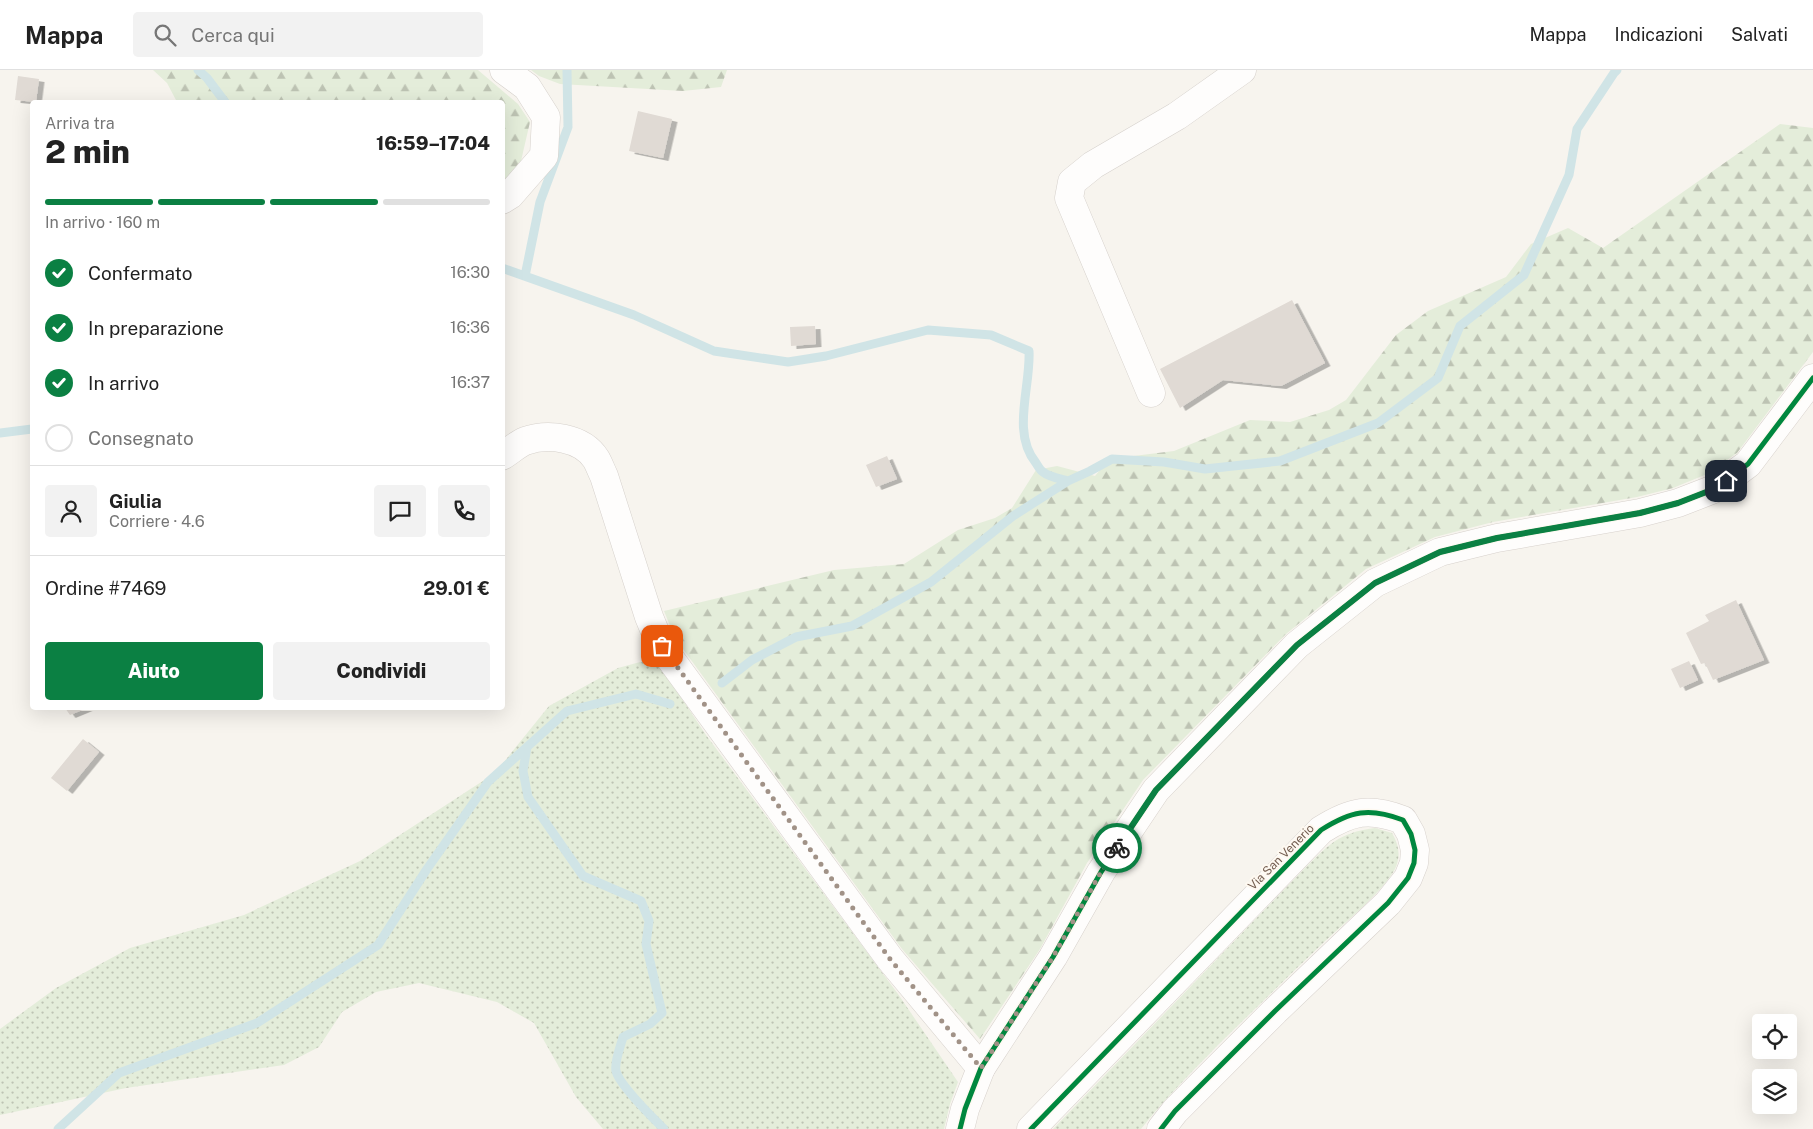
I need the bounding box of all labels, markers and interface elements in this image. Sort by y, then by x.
search box [133,12,483,57]
text: Mappa [25,21,103,49]
icon: search [151,21,179,49]
text: Cerca qui [191,24,275,46]
text: Mappa [1529,24,1587,45]
text: Indicazioni [1615,24,1703,45]
text: Salvati [1731,24,1788,45]
text: Arriva tra [45,114,115,133]
text: 16:59–17:04 [376,132,490,154]
text: 2 min [45,133,130,170]
text: In arrivo · 160 m [45,213,160,232]
icon: check [45,259,73,287]
text: Confermato [88,262,192,284]
text: 16:30 [450,263,490,282]
icon: check [45,314,73,342]
text: In preparazione [88,317,224,339]
text: 16:36 [450,318,490,337]
icon: check [45,369,73,397]
text: In arrivo [88,372,159,394]
text: 16:37 [451,373,490,392]
text: Consegnato [88,427,194,449]
pin [1705,460,1747,502]
icon: home [1712,467,1740,495]
button: person [45,485,97,537]
button: chat [374,485,426,537]
button: phone [438,485,490,537]
text: Giulia [109,490,162,512]
text: Corriere · 4.6 [109,512,205,531]
text: Ordine #7469 [45,577,166,599]
text: 29.01 € [423,577,490,599]
pin [641,625,683,667]
icon: bag [648,632,676,660]
button: Aiuto [45,642,263,700]
button: Condividi [273,642,490,700]
street label: Via San Venerio [1245,821,1317,893]
courier [1092,823,1142,873]
icon: bike [1103,834,1131,862]
map controls [1752,1014,1797,1114]
button: locate [1752,1014,1797,1059]
button: layers [1752,1069,1797,1114]

